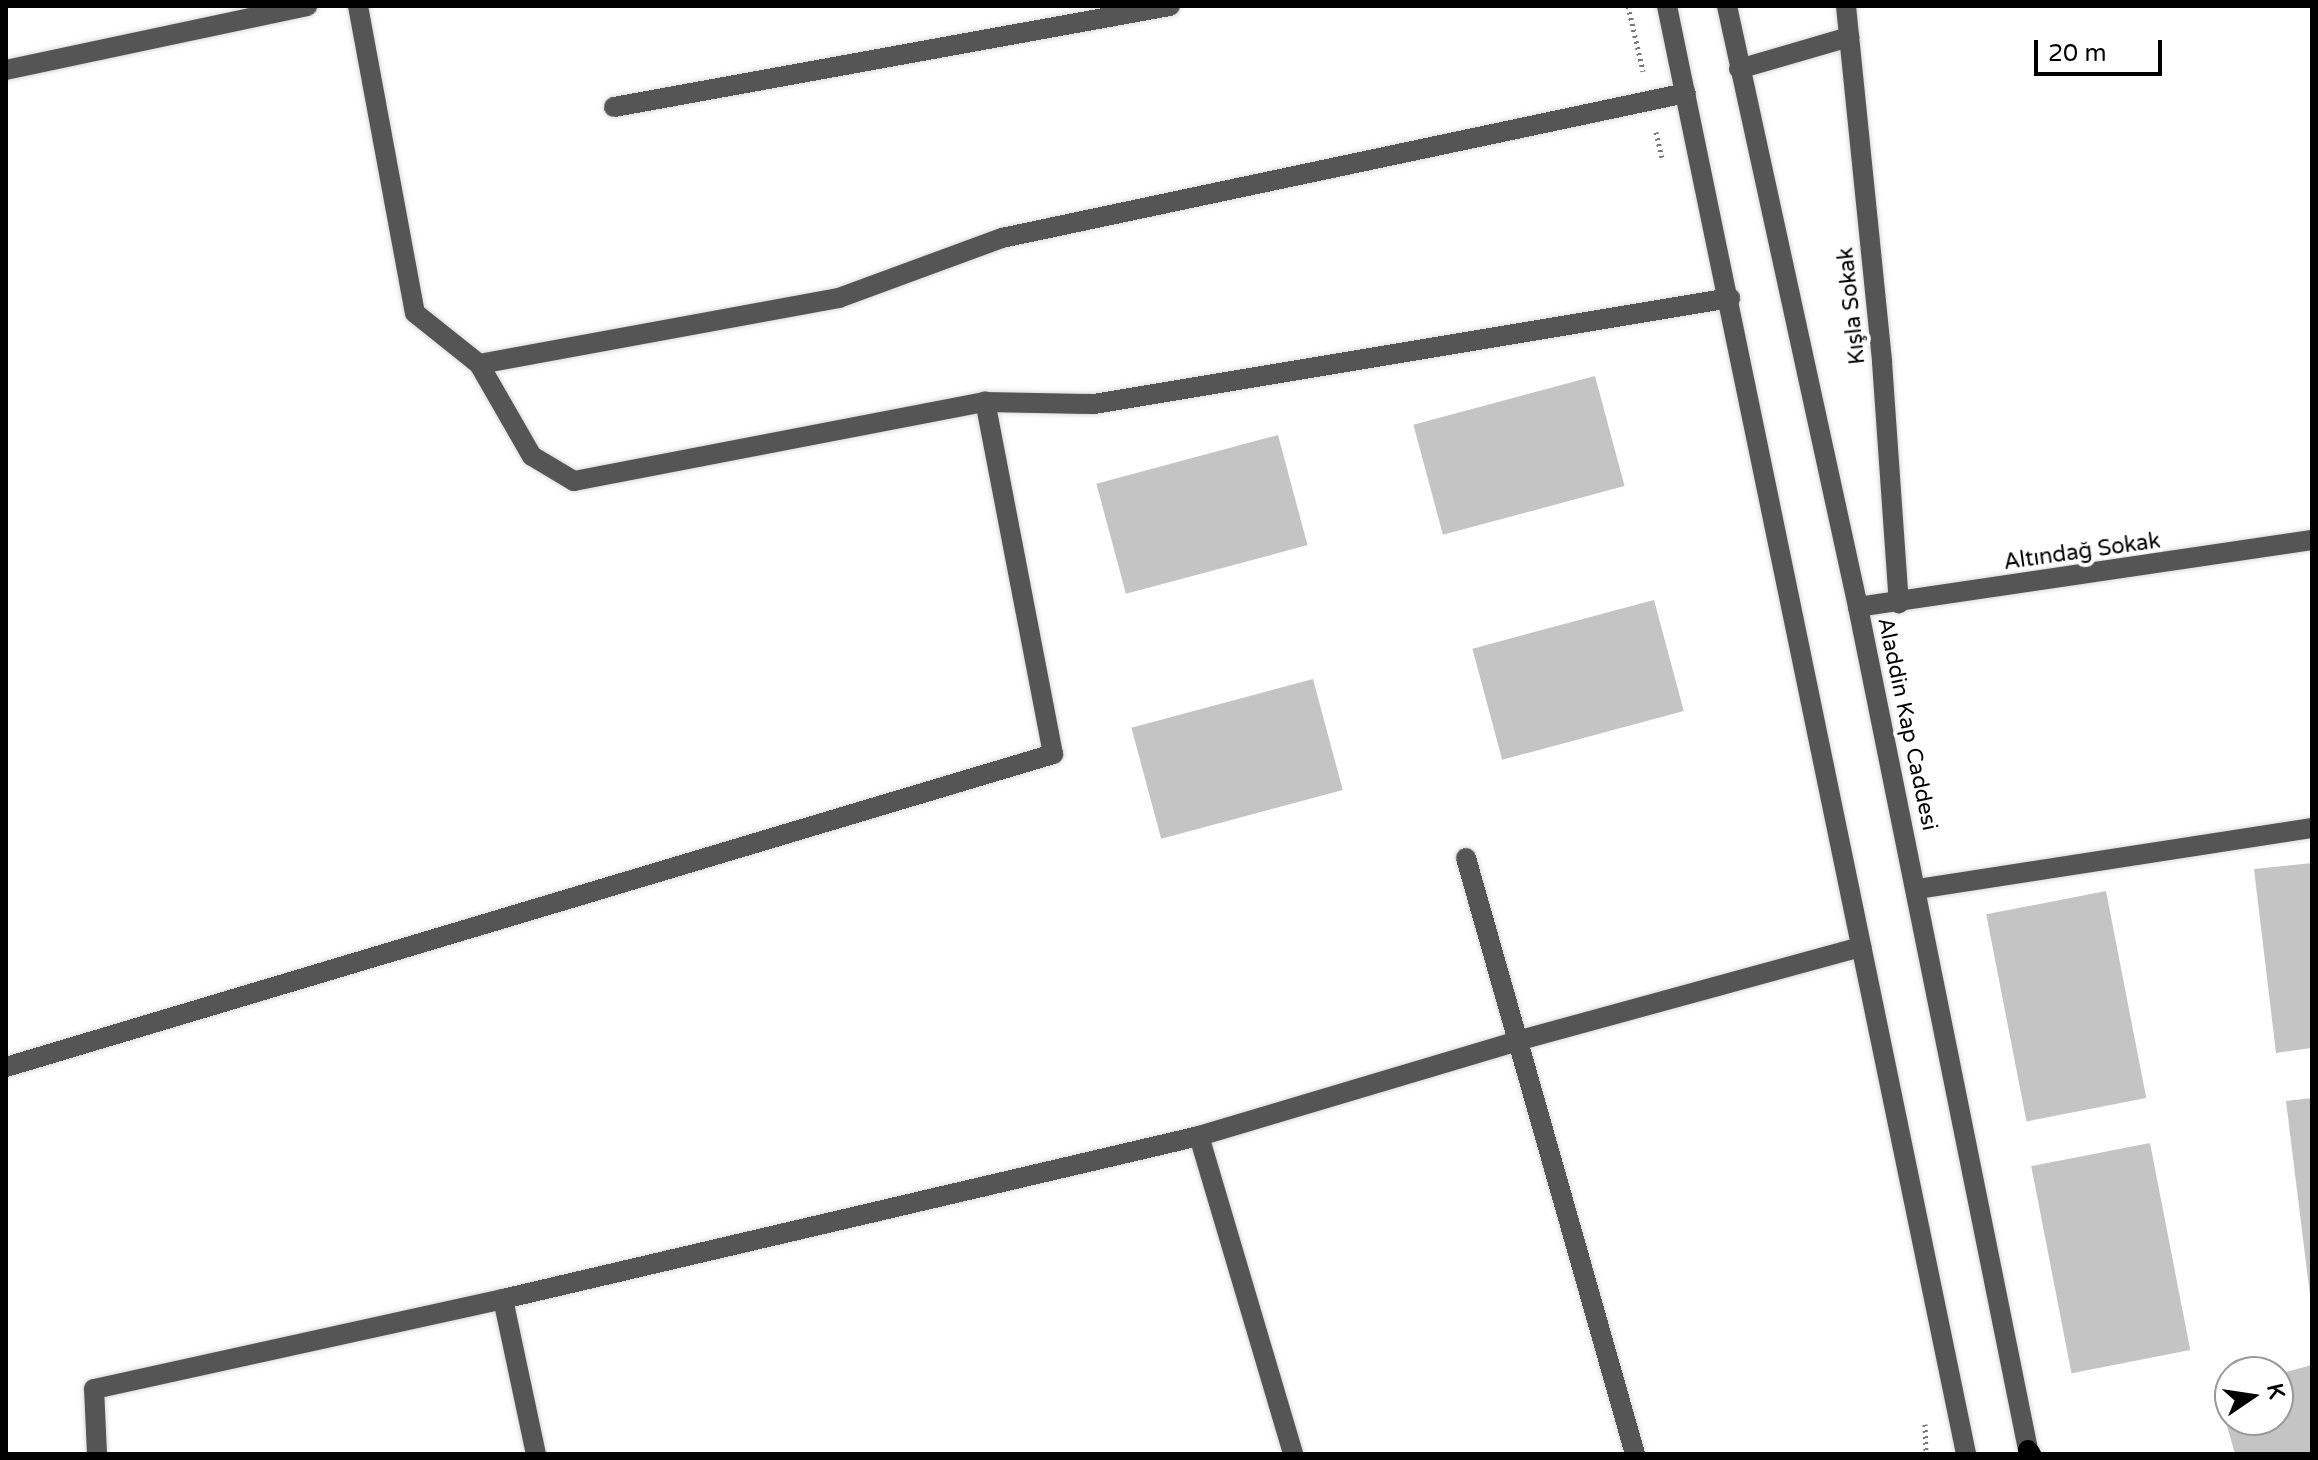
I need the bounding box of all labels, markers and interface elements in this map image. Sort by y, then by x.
scale bar [2038,24,2166,74]
text: 20 m [2048,39,2106,68]
street label: Kışla Sokak [1833,246,1871,366]
street label: Altındağ Sokak [2002,528,2162,576]
street label: Aladdin Kap Caddesi [1872,615,1942,833]
north arrow [2214,1356,2294,1436]
text: K [2261,1381,2290,1401]

